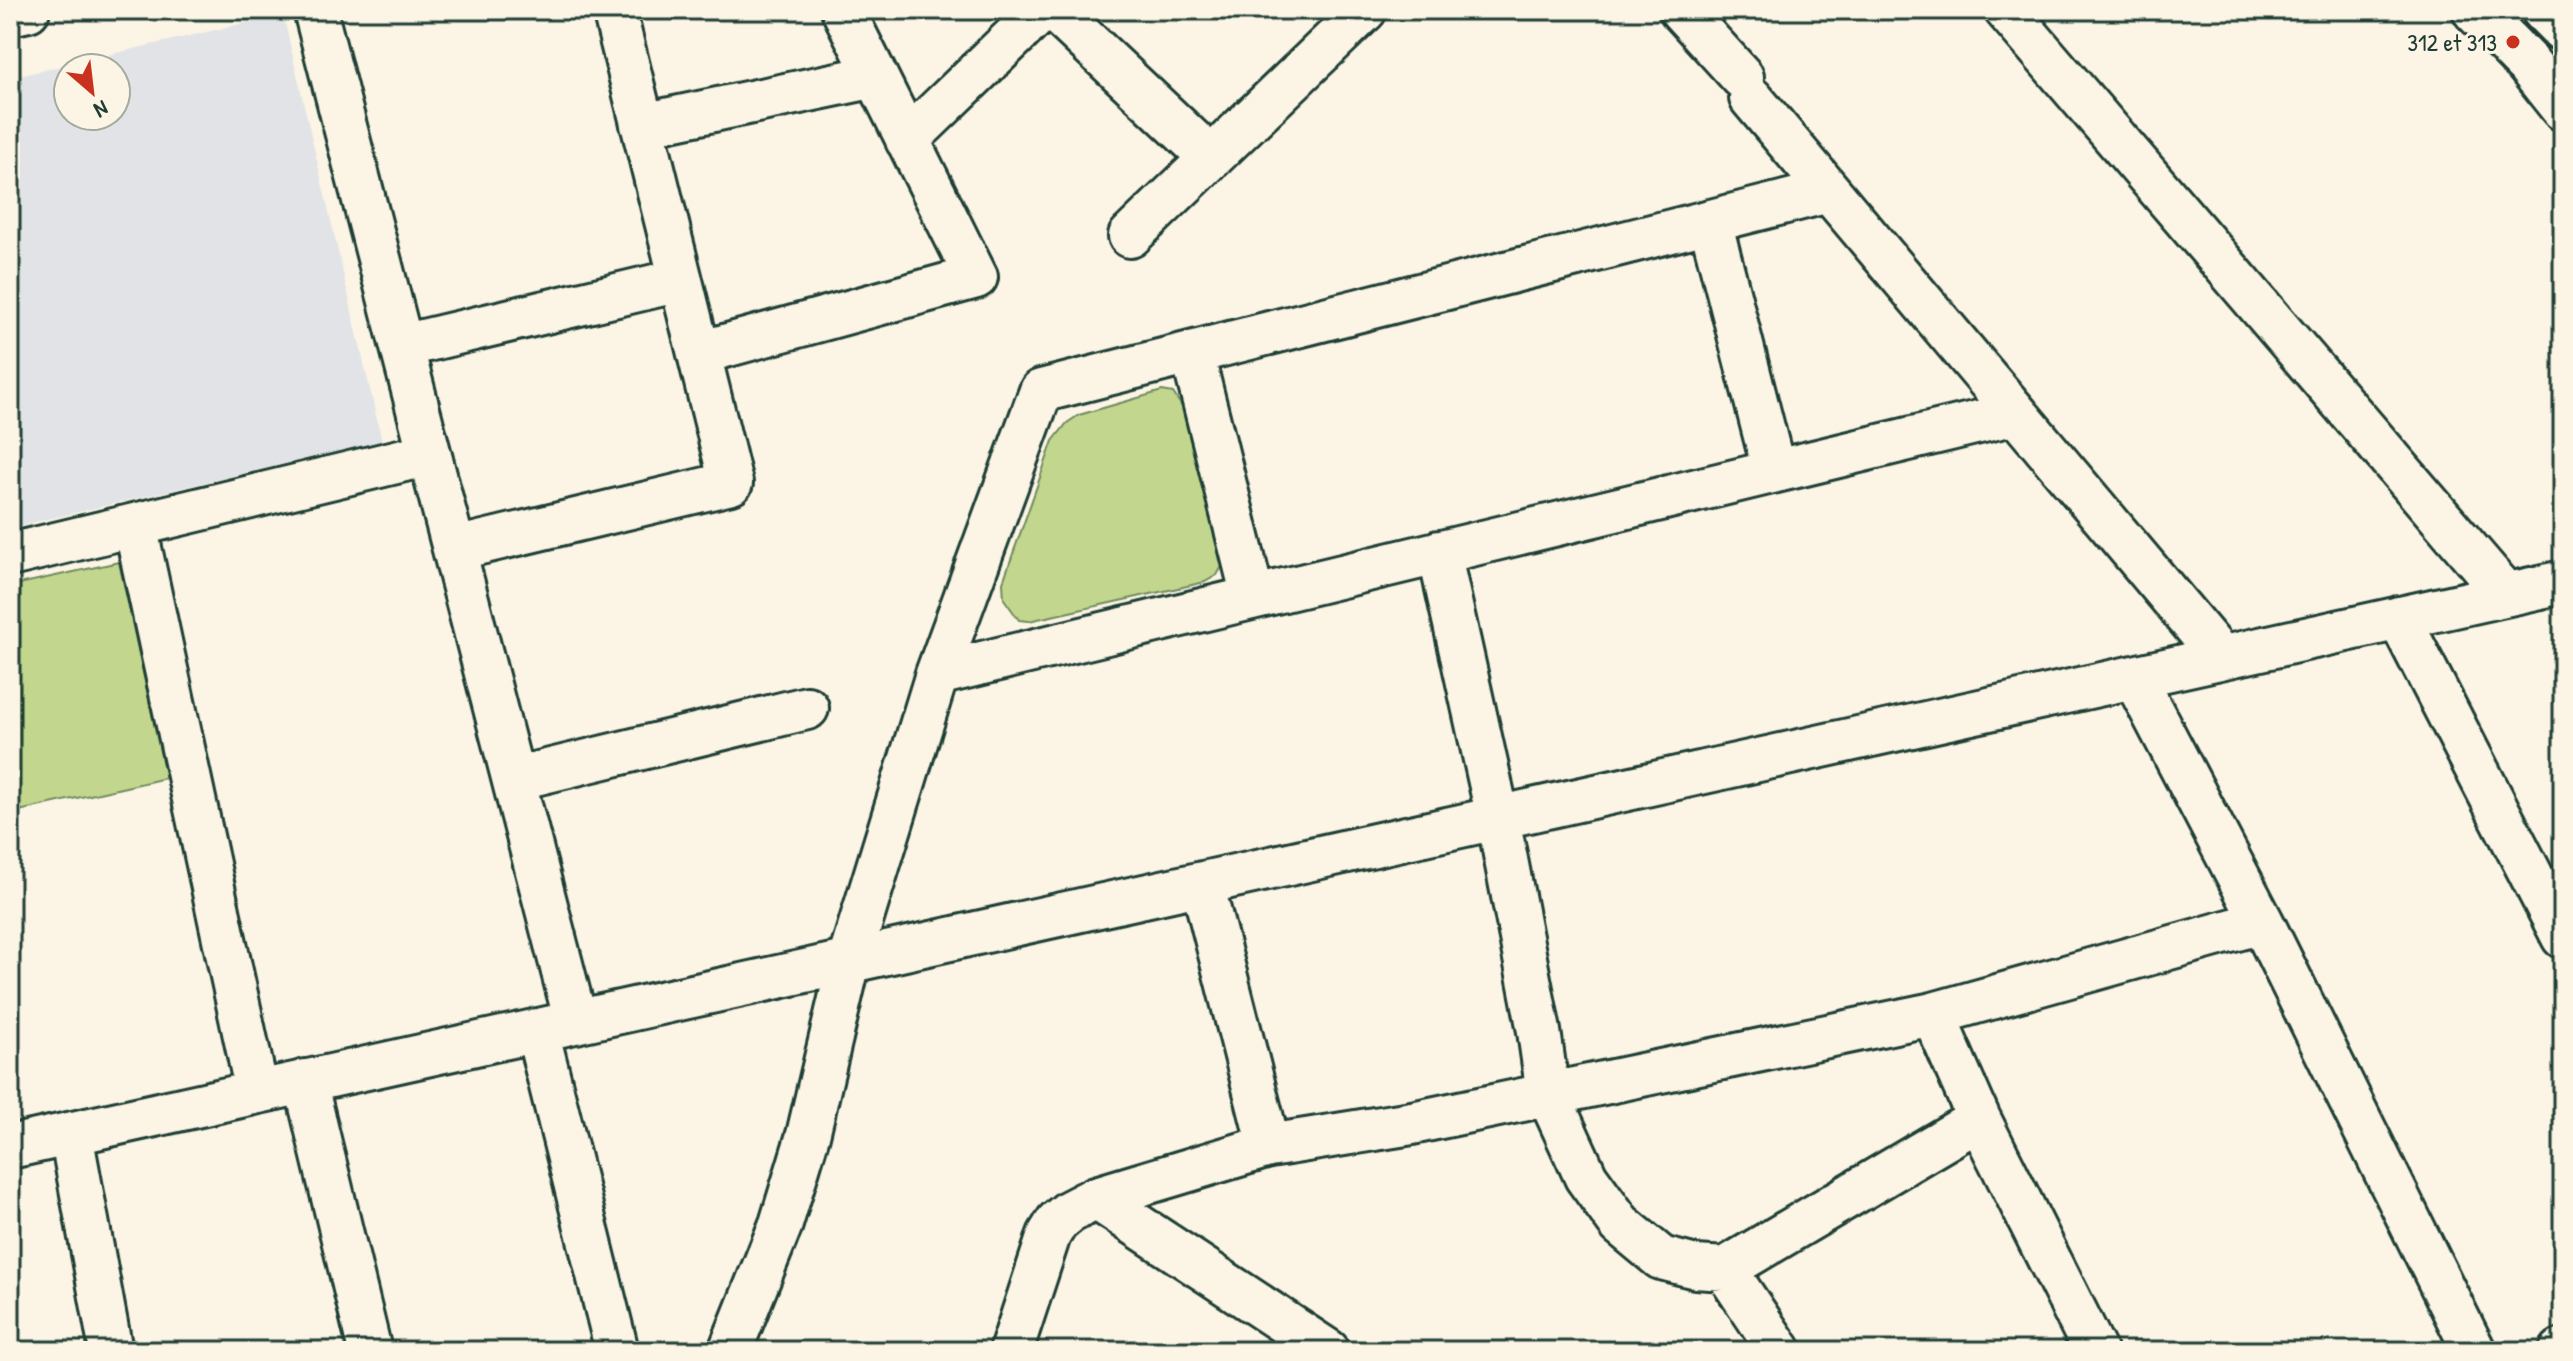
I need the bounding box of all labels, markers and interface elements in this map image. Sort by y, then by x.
place label: 312 et 313 [2407,26,2497,58]
marker: 312 et 313 [2504,33,2522,51]
north arrow [52,52,132,132]
text: N [89,94,114,126]

